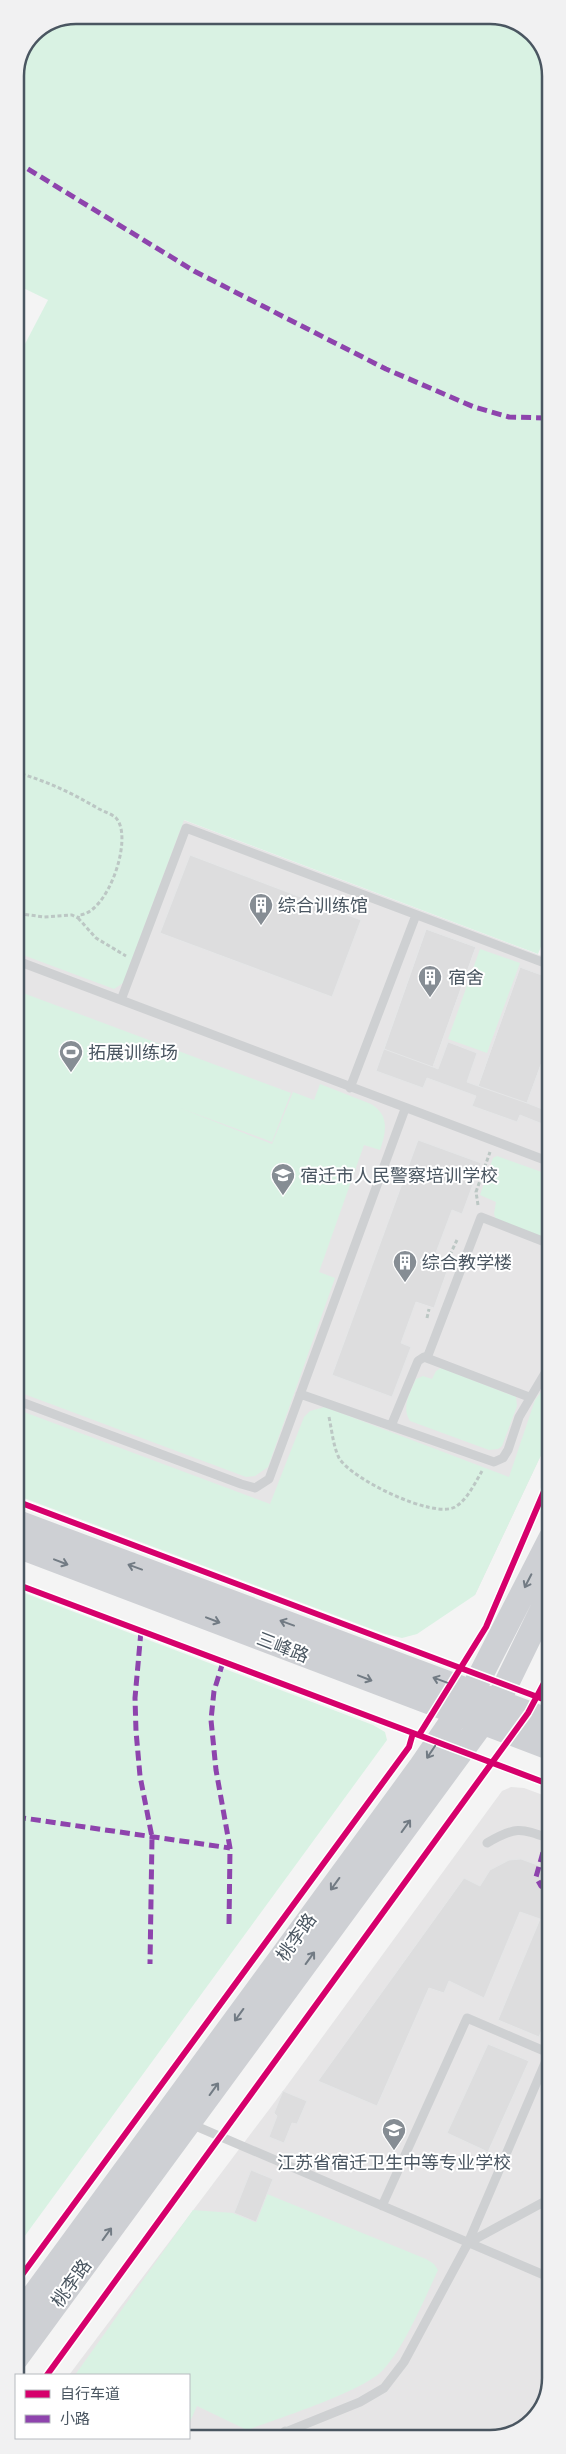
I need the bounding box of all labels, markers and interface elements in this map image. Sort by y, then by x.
building icon: 综合训练馆 [248,892,274,926]
place label: 综合训练馆 [278,895,368,916]
building icon: 宿舍 [417,964,443,998]
place label: 宿舍 [448,967,484,988]
sports icon: 拓展训练场 [58,1039,84,1073]
place label: 拓展训练场 [88,1042,178,1063]
school or university icon: 宿迁市人民警察培训学校 [270,1162,296,1196]
place label: 宿迁市人民警察培训学校 [300,1165,498,1186]
building icon: 综合教学楼 [392,1249,418,1283]
place label: 综合教学楼 [422,1252,512,1273]
one-way arrow [53,1558,68,1567]
one-way arrow [128,1562,143,1571]
one-way arrow [523,1573,532,1588]
one-way arrow [205,1616,220,1625]
one-way arrow [280,1618,295,1627]
street label: 三峰路 [254,1628,312,1666]
one-way arrow [357,1675,372,1684]
one-way arrow [432,1675,448,1684]
one-way arrow [426,1745,436,1759]
one-way arrow [401,1820,411,1834]
one-way arrow [330,1877,340,1891]
street label: 桃李路 [272,1909,320,1965]
one-way arrow [304,1951,315,1965]
one-way arrow [234,2008,244,2022]
one-way arrow [208,2083,219,2096]
school or university icon: 江苏省宿迁卫生中等专业学校 [381,2117,407,2151]
place label: 江苏省宿迁卫生中等专业学校 [277,2152,511,2173]
one-way arrow [102,2227,112,2241]
street label: 桃李路 [47,2255,95,2311]
legend [15,2374,190,2439]
text: 自行车道 [60,2385,120,2403]
text: 小路 [60,2410,90,2428]

